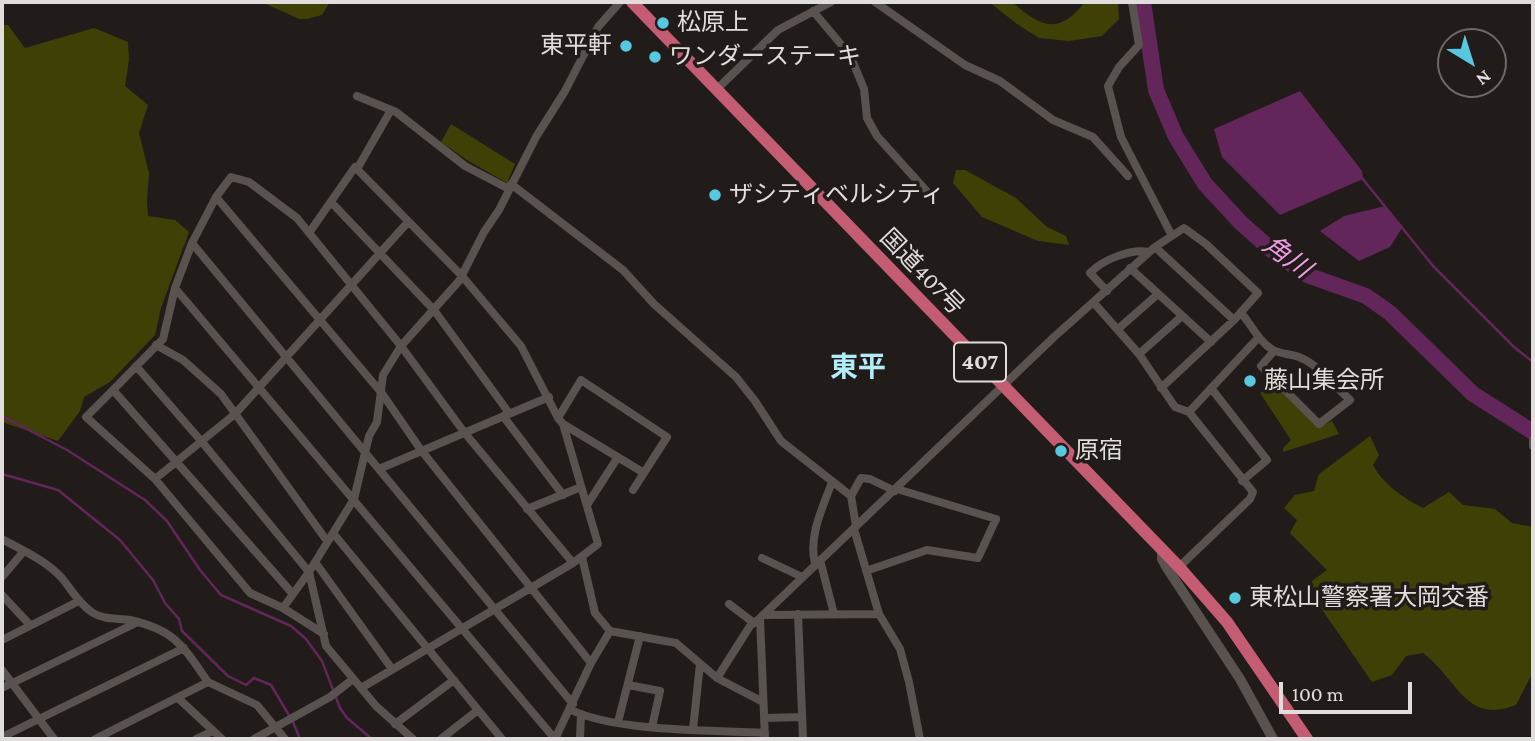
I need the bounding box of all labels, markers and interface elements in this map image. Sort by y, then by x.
place label: 松原上 [677,9,749,37]
marker: 松原上 [655,15,671,31]
north arrow [1437,28,1507,98]
place label: 東平軒 [540,32,612,60]
marker: 東平軒 [618,38,634,54]
place label: ワンダーステーキ [669,43,861,71]
marker: ワンダーステーキ [647,49,663,65]
text: N [1472,66,1496,91]
place label: ザシティベルシティ [729,181,945,209]
marker: ザシティベルシティ [707,187,723,203]
street label: 国道407号 [874,223,970,321]
water label: 角川 [1257,229,1317,285]
road number: 407 [954,342,1006,382]
district label: 東平 [830,350,886,384]
place label: 藤山集会所 [1264,367,1384,395]
marker: 藤山集会所 [1242,373,1258,389]
place label: 原宿 [1075,437,1123,465]
marker: 原宿 [1053,443,1069,459]
place label: 東松山警察署大岡交番 [1249,584,1489,612]
marker: 東松山警察署大岡交番 [1227,590,1243,606]
scale bar [1283,668,1416,712]
text: 100 m [1292,682,1344,706]

